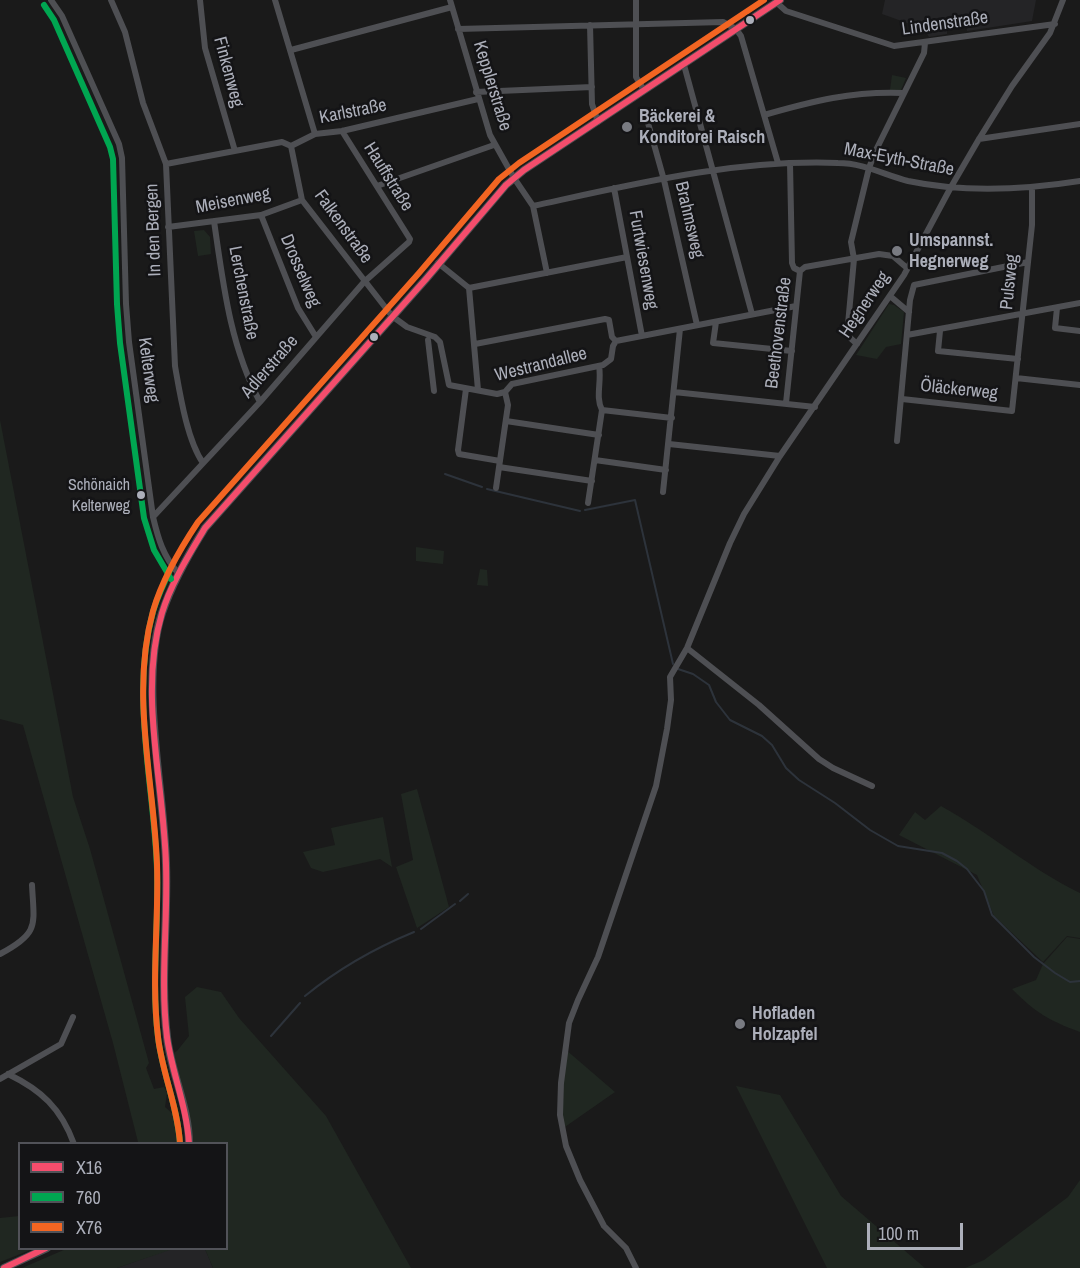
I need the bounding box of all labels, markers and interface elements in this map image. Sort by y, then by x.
street label: Lindenstraße [900,7,990,41]
unlabelled marker [744,14,756,26]
street label: Finkenweg [208,34,248,110]
street label: Kepplerstraße [468,39,516,133]
street label: Karlstraße [318,95,388,129]
place label: Bäckerei & Konditorei Raisch [639,106,765,148]
marker: Bäckerei & Konditorei Raisch [620,120,634,134]
street label: Hauffstraße [358,139,418,215]
street label: Max-Eyth-Straße [842,139,956,181]
street label: Brahmsweg [670,180,708,260]
street label: In den Bergen [142,183,166,277]
street label: Meisenweg [194,183,272,219]
street label: Falkenstraße [309,186,377,268]
street label: Furtwiesenweg [624,209,662,311]
place label: Umspannst. Hegnerweg [909,230,993,272]
street label: Drosselweg [275,231,325,311]
street label: Lerchenstraße [223,244,263,342]
marker: Umspannst. Hegnerweg [890,244,904,258]
street label: Pulsweg [996,253,1024,311]
street label: Hegnerweg [835,268,895,342]
street label: Beethovenstraße [761,276,797,390]
street label: Adlerstraße [237,331,303,403]
unlabelled marker [368,331,380,343]
street label: Kelterweg [133,336,163,404]
street label: Westrandallee [493,343,589,387]
street label: Öläckerweg [919,375,999,405]
place label: Schönaich Kelterweg [68,476,130,514]
marker: Schönaich Kelterweg [135,489,147,501]
place label: Hofladen Holzapfel [752,1003,818,1046]
marker: Hofladen Holzapfel [733,1017,747,1031]
legend [18,1142,228,1250]
text: X16 [76,1155,102,1180]
text: 760 [76,1185,101,1210]
scale bar [870,1211,966,1249]
text: X76 [76,1215,102,1240]
text: 100 m [878,1221,919,1246]

